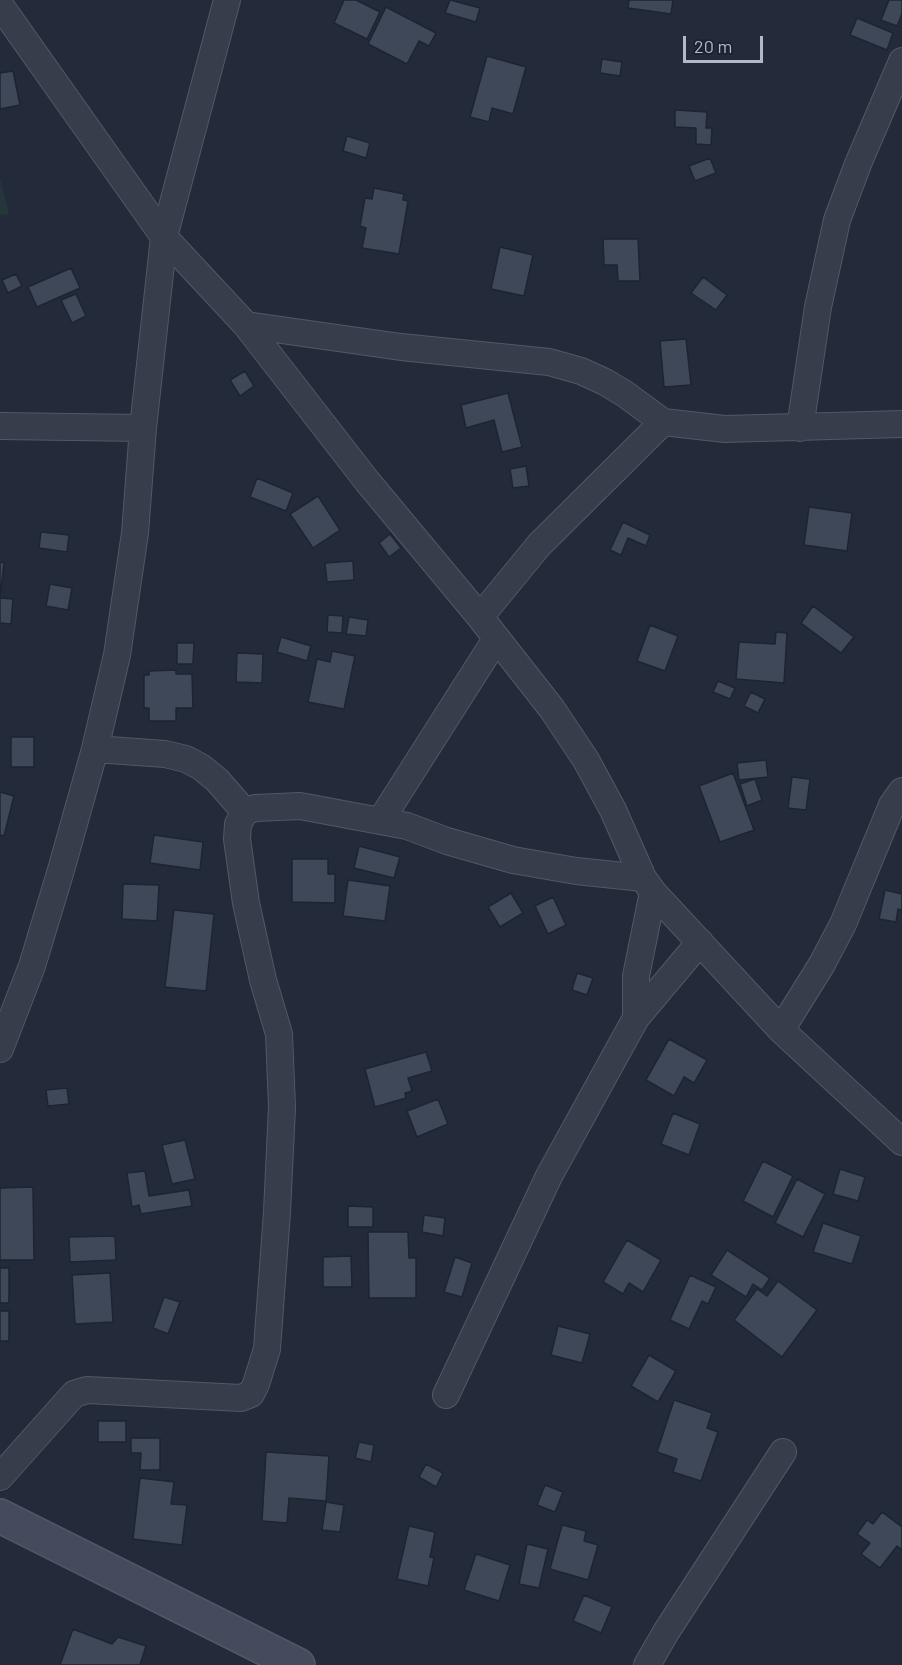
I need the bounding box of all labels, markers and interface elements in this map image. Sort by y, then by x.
scale bar [686,24,766,62]
text: 20 m [694,35,732,57]

